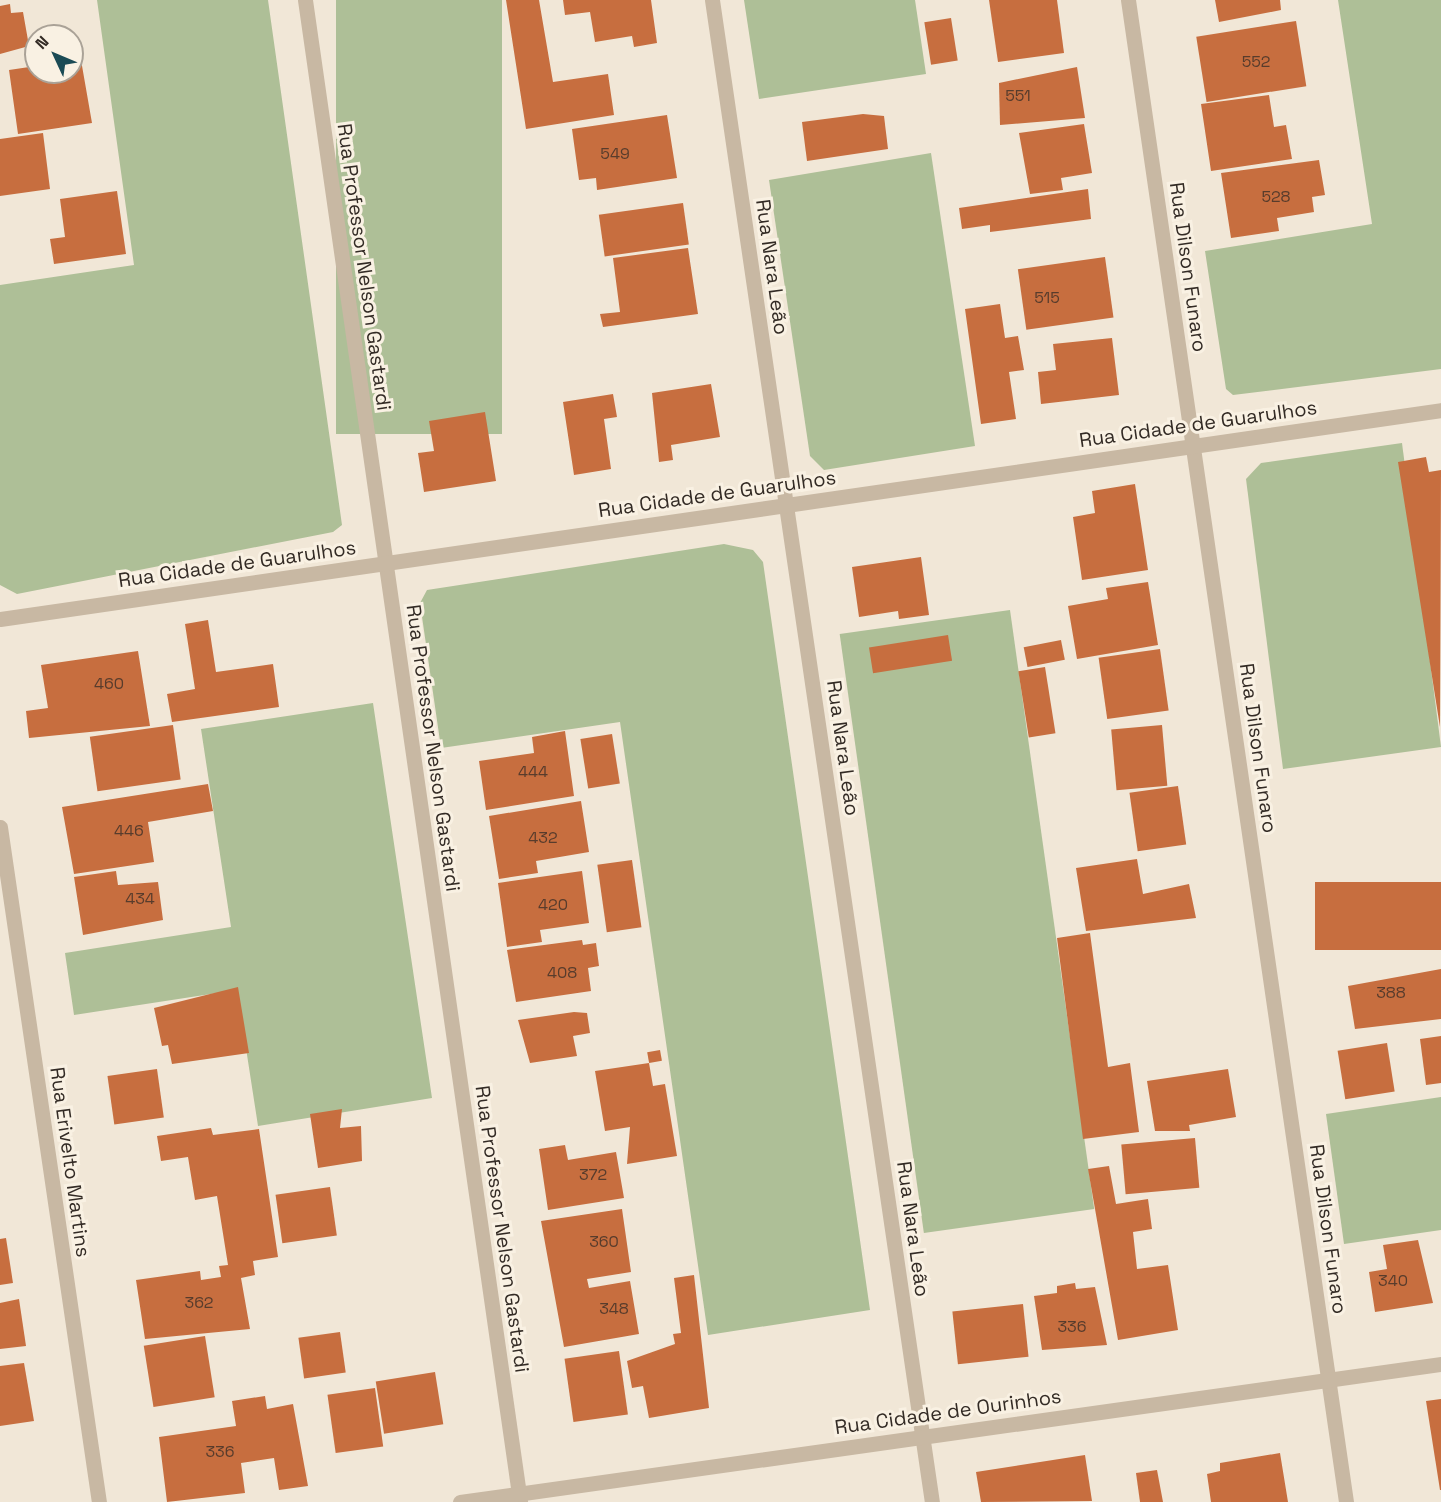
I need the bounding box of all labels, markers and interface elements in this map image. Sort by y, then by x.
north arrow [24,24,84,84]
text: N [31,31,53,54]
house number: 552 [1242,52,1270,72]
house number: 551 [1005,86,1031,106]
street label: Rua Professor Nelson Gastardi [332,122,396,412]
house number: 549 [600,144,630,164]
street label: Rua Dilson Funaro [1164,181,1212,353]
house number: 528 [1261,187,1291,207]
street label: Rua Nara Leão [751,198,793,336]
house number: 515 [1034,288,1060,308]
street label: Rua Cidade de Guarulhos [1078,395,1318,453]
street label: Rua Cidade de Guarulhos [597,465,837,523]
street label: Rua Cidade de Guarulhos [117,535,357,593]
street label: Rua Professor Nelson Gastardi [401,603,465,893]
street label: Rua Dilson Funaro [1234,662,1282,834]
house number: 460 [94,674,124,694]
street label: Rua Nara Leão [822,679,864,817]
house number: 444 [518,762,548,782]
house number: 446 [114,821,144,841]
house number: 432 [528,828,558,848]
house number: 434 [125,889,155,909]
house number: 420 [538,895,568,915]
house number: 408 [547,963,577,983]
house number: 388 [1376,983,1406,1003]
street label: Rua Erivelto Martins [45,1065,95,1259]
street label: Rua Professor Nelson Gastardi [470,1084,534,1374]
street label: Rua Dilson Funaro [1304,1143,1352,1315]
street label: Rua Nara Leão [892,1160,934,1298]
house number: 372 [579,1165,607,1185]
house number: 360 [589,1232,619,1252]
house number: 340 [1378,1271,1408,1291]
house number: 362 [184,1293,214,1313]
house number: 348 [599,1299,629,1319]
house number: 336 [1057,1317,1087,1337]
street label: Rua Cidade de Ourinhos [833,1384,1063,1440]
house number: 336 [205,1442,235,1462]

